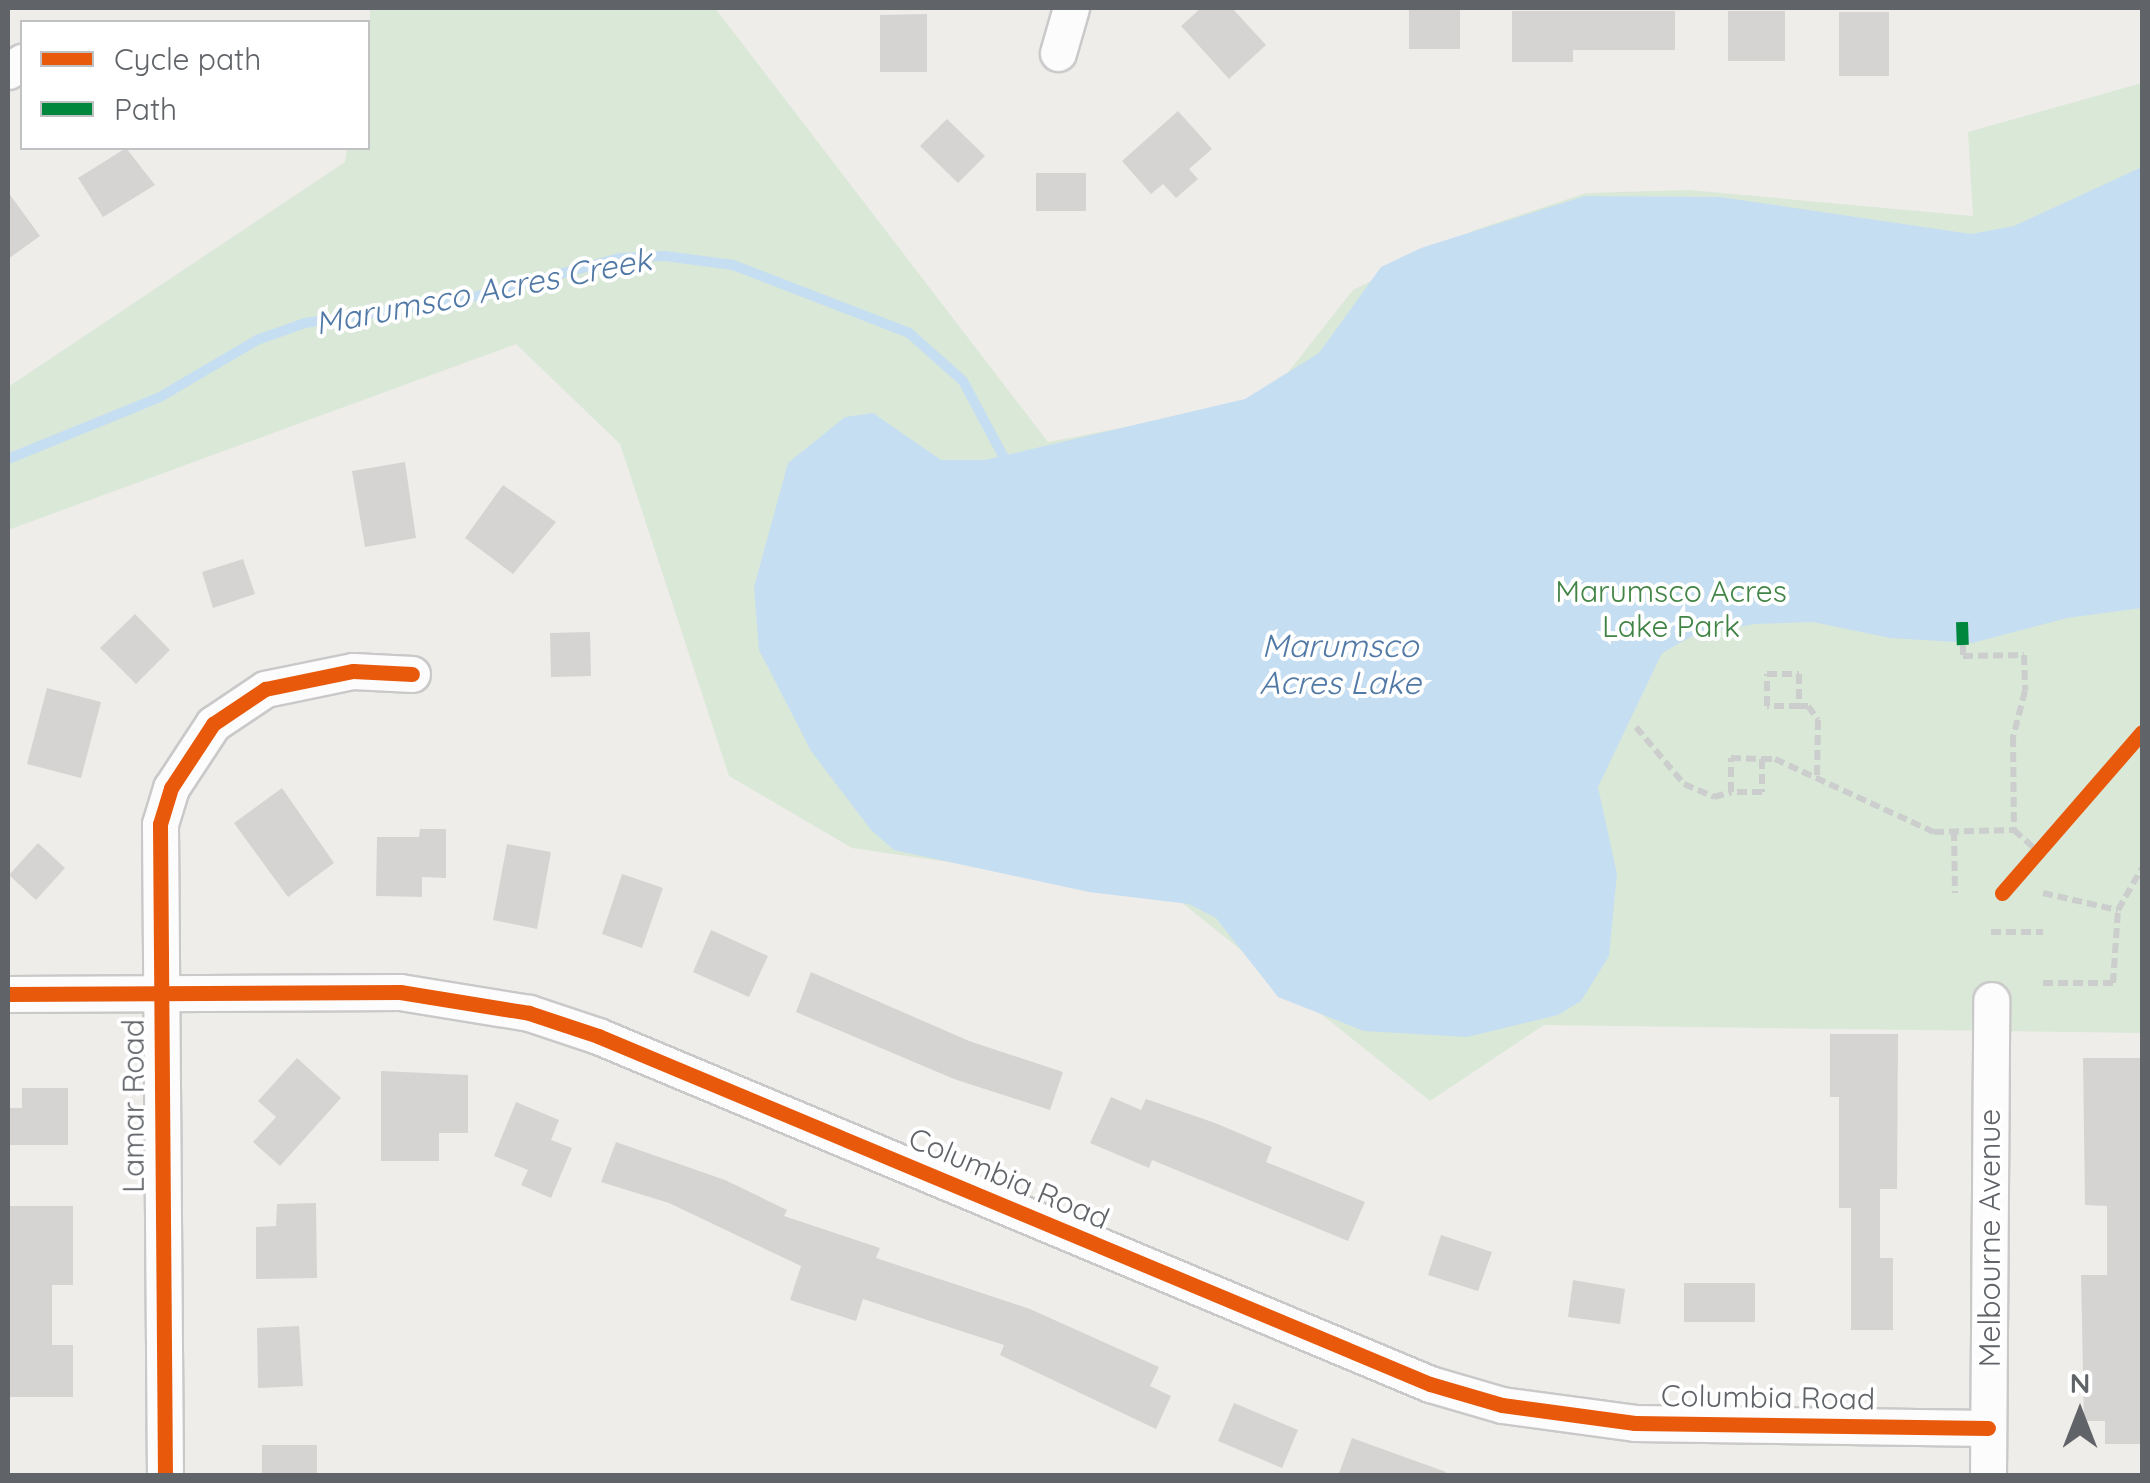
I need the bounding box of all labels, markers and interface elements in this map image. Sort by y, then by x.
legend [20,20,370,150]
text: Cycle path [114,40,261,78]
text: Path [114,90,177,128]
water label: Marumsco Acres Creek [312,240,654,342]
park label: Marumsco Acres Lake Park [1555,573,1787,644]
water label: Marumsco Acres Lake [1259,627,1421,702]
street label: Lamar Road [115,1019,151,1193]
street label: Melbourne Avenue [1971,1109,2007,1367]
street label: Columbia Road [903,1120,1115,1236]
north arrow [2030,1363,2130,1463]
text: N [2070,1365,2090,1400]
street label: Columbia Road [1661,1377,1875,1417]

